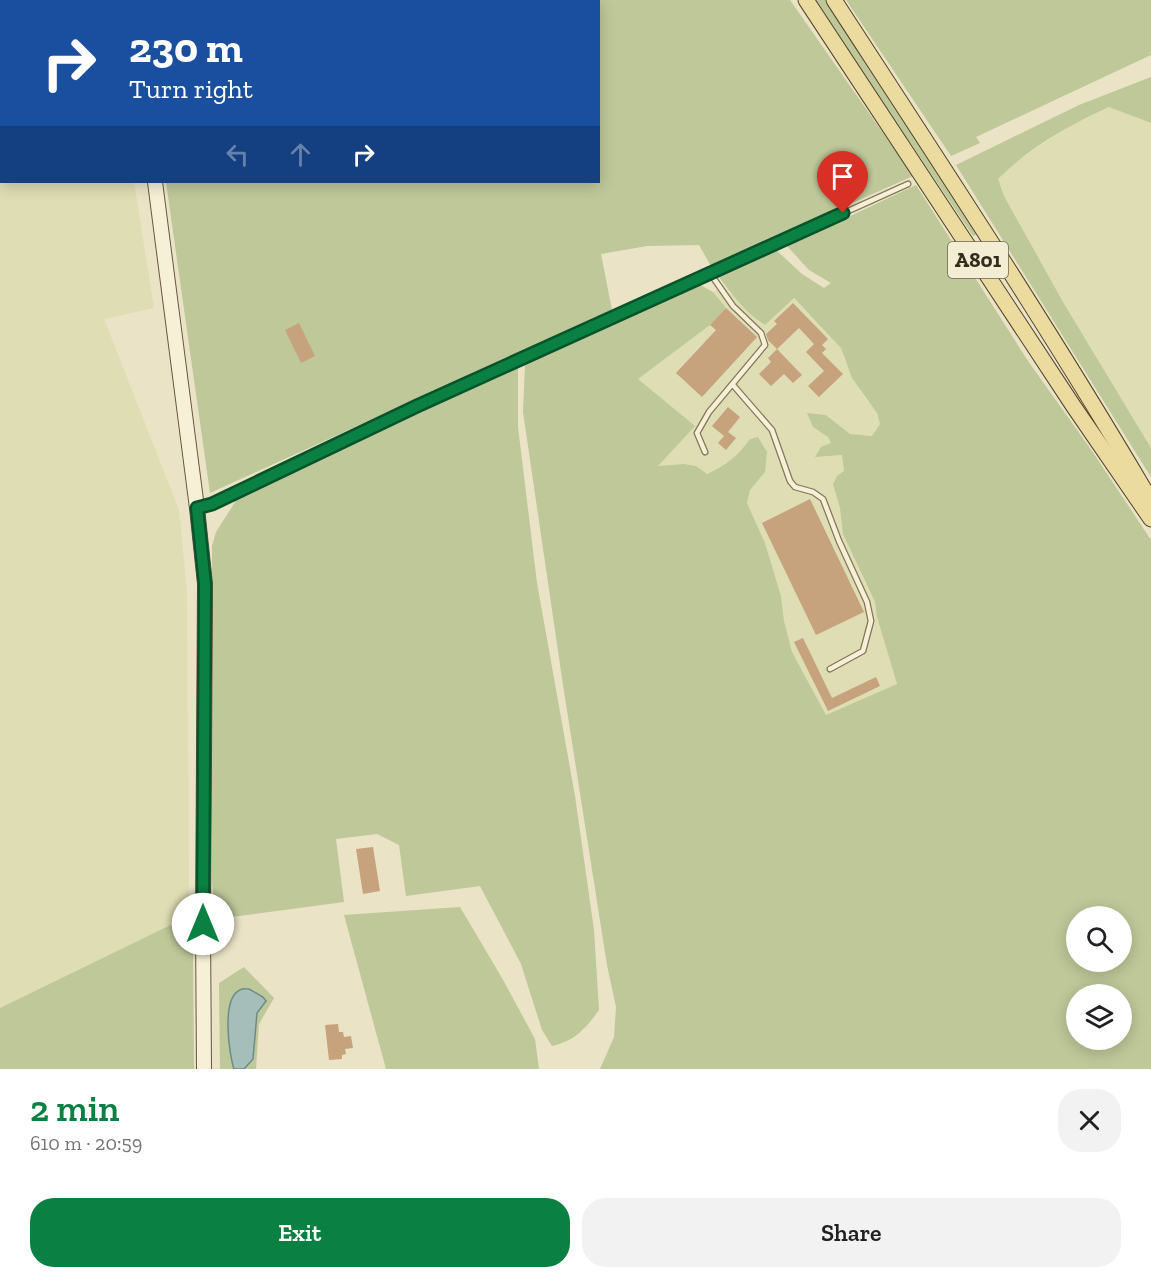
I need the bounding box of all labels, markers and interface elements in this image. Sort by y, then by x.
text: 230 m [129,22,243,73]
icon: right [30,24,108,102]
text: Turn right [129,73,253,105]
icon: left [221,138,254,171]
icon: ahead [284,138,317,171]
icon: right [347,138,380,171]
pin [817,151,868,213]
icon: arrive [826,160,859,193]
road number: A801 [948,242,1008,278]
position arrow [171,892,235,956]
map controls [1066,906,1132,1050]
button: search [1066,906,1132,972]
button: layers [1066,984,1132,1050]
text: 2 min [30,1087,119,1130]
button: close [1058,1089,1121,1152]
text: 610 m · 20:59 [30,1131,142,1155]
button: Exit [30,1198,570,1267]
button: Share [582,1198,1121,1267]

